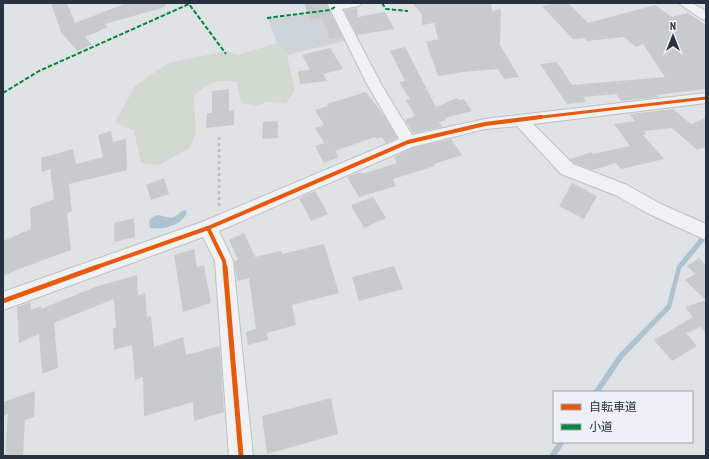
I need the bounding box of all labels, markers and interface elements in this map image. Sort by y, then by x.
north arrow [653,16,693,56]
text: N [670,19,676,33]
legend [553,391,693,443]
text: 自転車道 [589,399,637,414]
text: 小道 [589,419,613,434]

